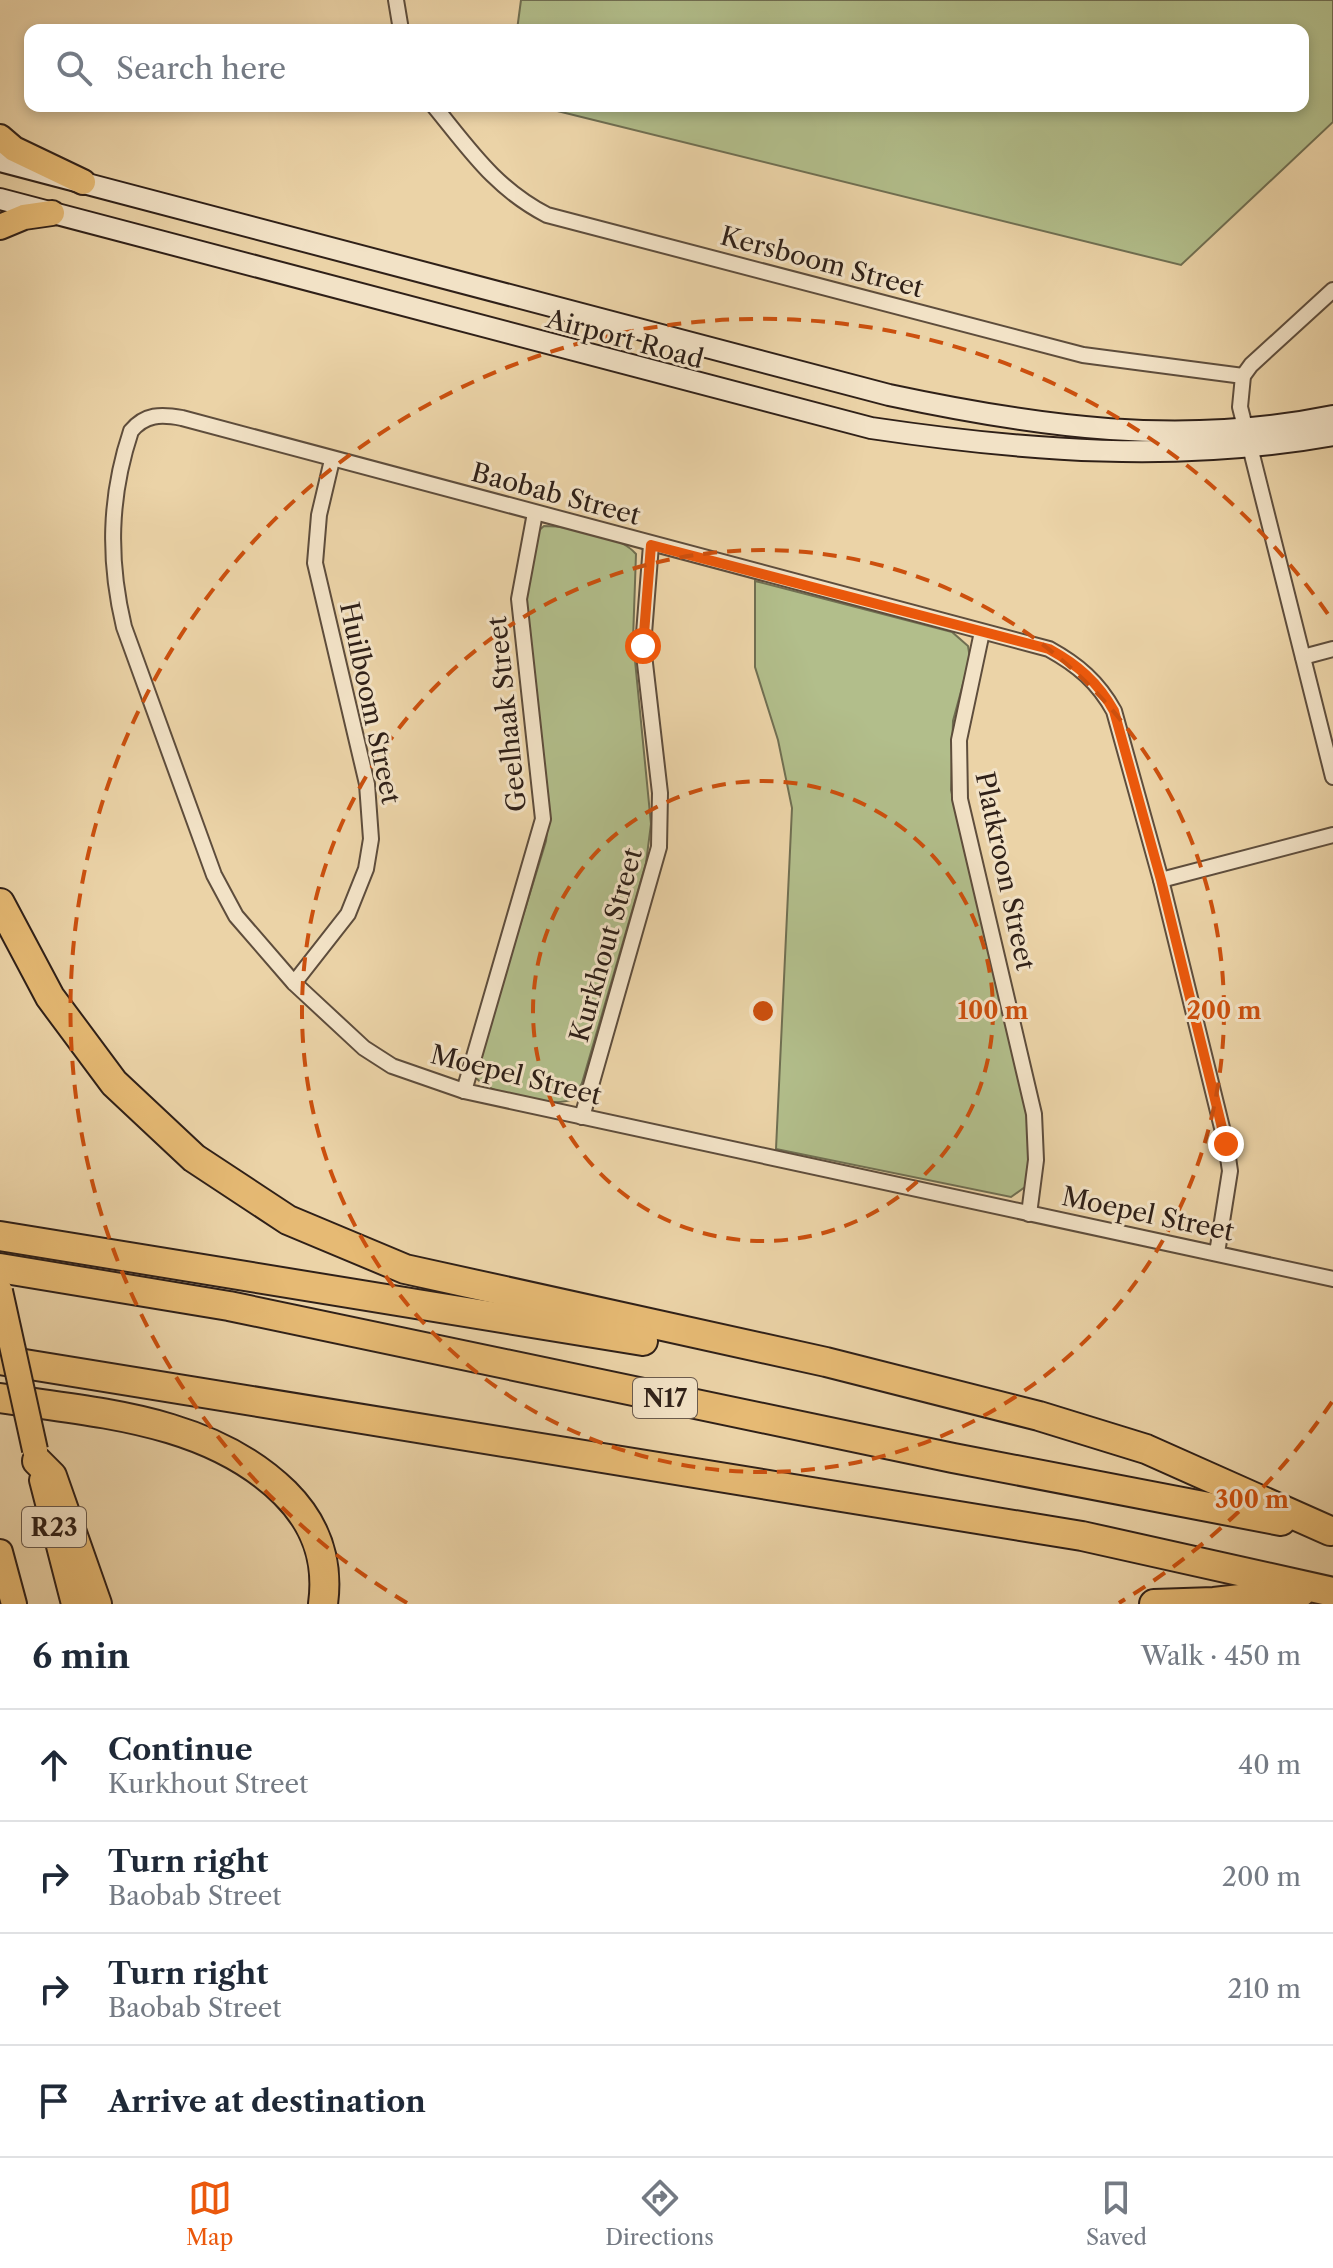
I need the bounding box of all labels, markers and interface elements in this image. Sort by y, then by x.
search box [24,24,1309,112]
icon: search [52,46,96,90]
text: Search here [116,50,286,87]
street label: Kersboom Street [717,220,928,305]
street label: Airport Road [542,302,707,375]
street label: Baobab Street [468,456,645,532]
street label: Huilboom Street [333,599,407,808]
street label: Geelhaak Street [481,614,533,813]
route start [625,628,661,664]
street label: Platkroon Street [968,769,1042,974]
street label: Kurkhout Street [563,844,649,1046]
text: 100 m [957,996,1029,1025]
text: 200 m [1187,996,1261,1025]
centre of rings [749,997,777,1025]
street label: Moepel Street [427,1038,606,1112]
route end [1208,1126,1244,1162]
street label: Moepel Street [1059,1180,1238,1248]
road number: N17 [633,1378,697,1418]
text: 300 m [1215,1485,1289,1514]
road number: R23 [22,1507,86,1547]
text: 6 min [32,1635,130,1677]
text: Walk · 450 m [1141,1640,1301,1672]
text: Continue [108,1731,253,1768]
icon: ahead [32,1743,76,1787]
text: 40 m [1238,1749,1301,1781]
text: Kurkhout Street [108,1768,308,1800]
text: Turn right [108,1843,268,1880]
icon: right [32,1855,76,1899]
text: 200 m [1222,1861,1301,1893]
text: Baobab Street [108,1880,282,1912]
text: Turn right [108,1955,268,1992]
icon: right [32,1967,76,2011]
text: 210 m [1228,1973,1301,2005]
text: Baobab Street [108,1992,282,2024]
icon: arrive [32,2079,76,2123]
text: Arrive at destination [108,2083,426,2120]
tab: Map [186,2176,233,2251]
tab: Directions [605,2176,714,2251]
tab: Saved [1086,2176,1147,2251]

